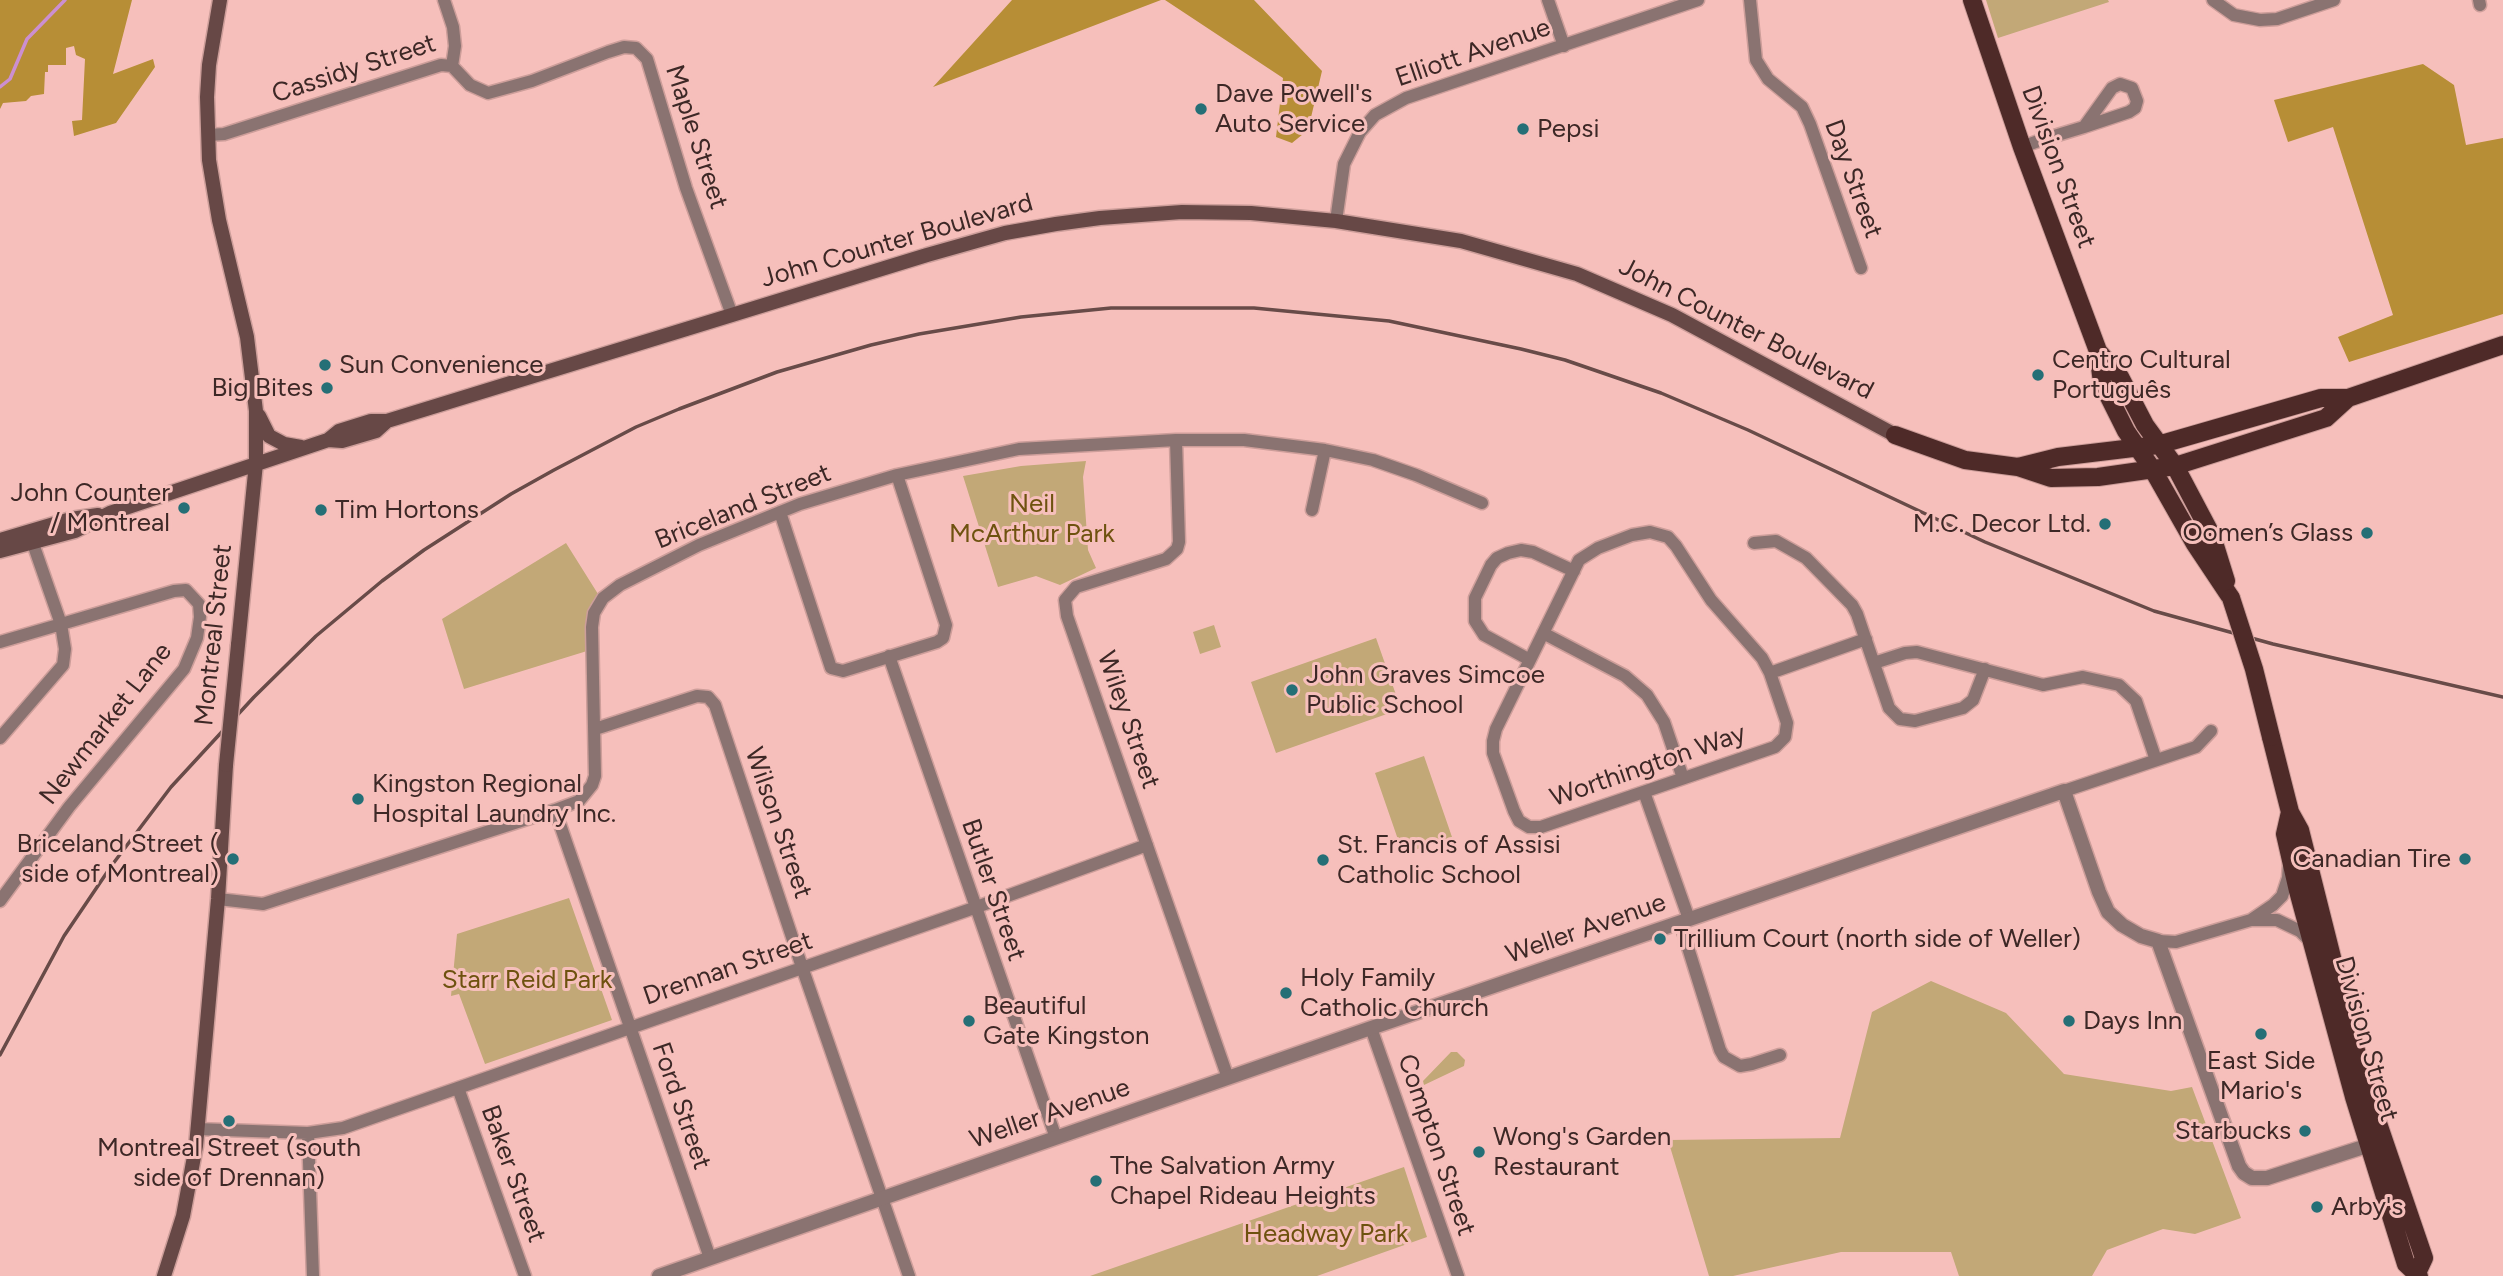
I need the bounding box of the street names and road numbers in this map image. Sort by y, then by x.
street label: Elliott Avenue [1391,12,1555,94]
street label: Cassidy Street [268,28,440,110]
street label: Maple Street [658,61,734,213]
street label: Division Street [2014,82,2102,252]
street label: Day Street [1817,115,1889,243]
street label: John Counter Boulevard [757,187,1037,295]
street label: John Counter Boulevard [1614,251,1878,407]
street label: Briceland Street [651,458,835,556]
street label: Montreal Street [189,543,239,727]
street label: Newmarket Lane [33,637,179,811]
street label: Wiley Street [1090,647,1166,793]
street label: Worthington Way [1546,718,1750,814]
street label: Wilson Street [738,743,818,903]
street label: Butler Street [954,815,1032,965]
street label: Weller Avenue [1502,887,1670,971]
street label: Drennan Street [639,925,817,1013]
street label: Division Street [2328,953,2404,1125]
street label: Ford Street [645,1038,717,1174]
street label: Compton Street [1390,1050,1482,1240]
street label: Weller Avenue [966,1072,1134,1156]
street label: Baker Street [474,1101,552,1247]

